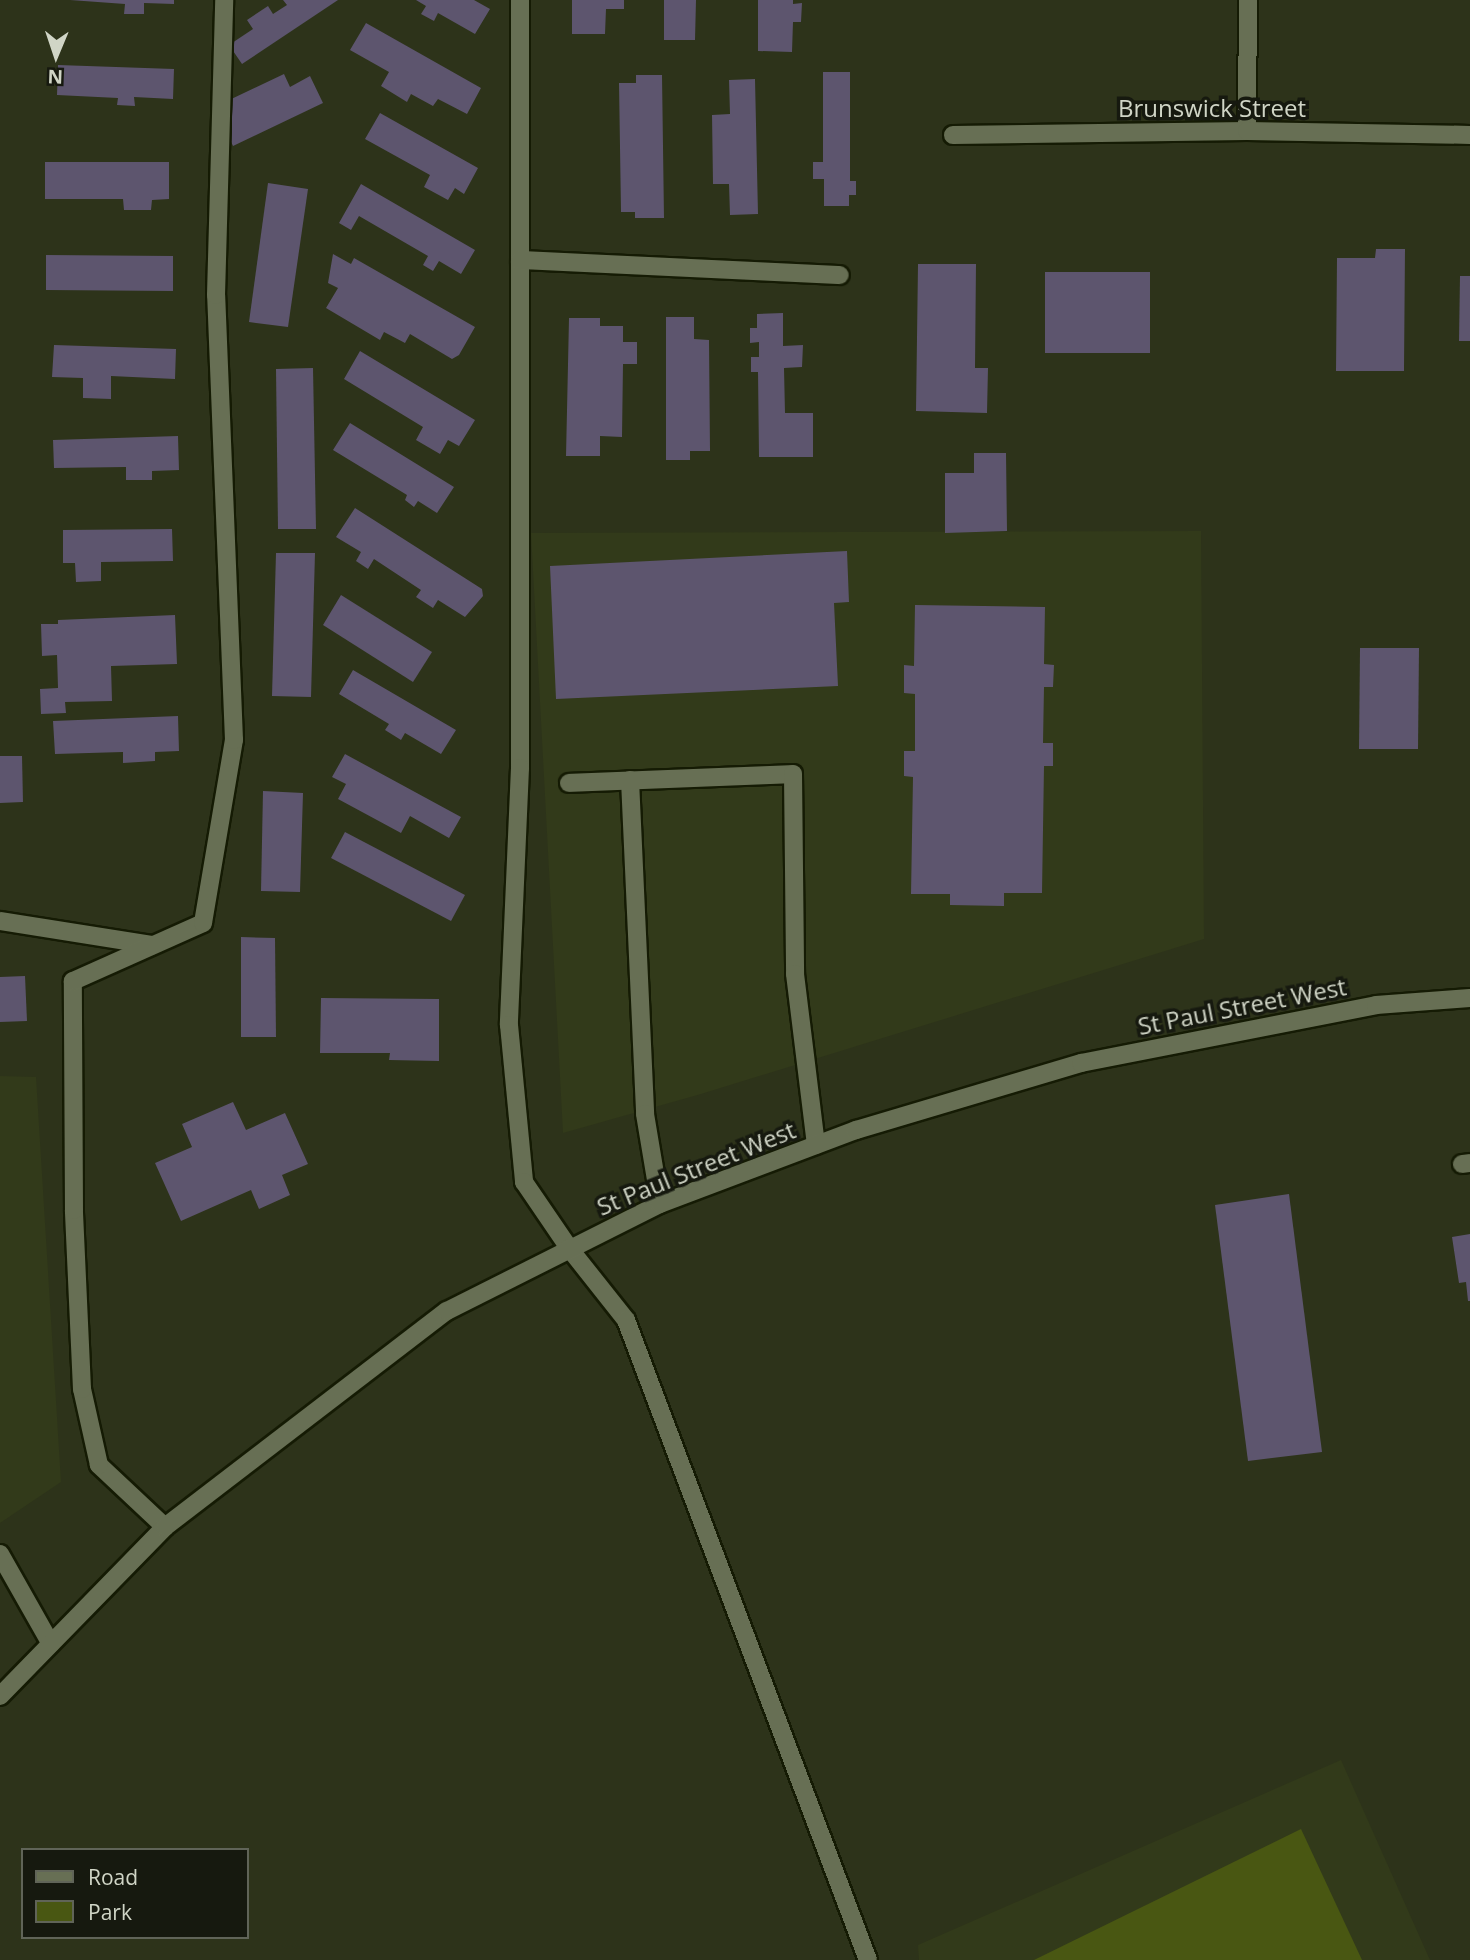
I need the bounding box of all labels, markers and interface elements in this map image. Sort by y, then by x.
north arrow [21,21,91,91]
text: N [47,64,63,90]
street label: Brunswick Street [1118,94,1306,122]
street label: St Paul Street West [1135,972,1349,1040]
street label: St Paul Street West [592,1115,800,1221]
legend [21,1848,248,1939]
text: Road [88,1863,138,1891]
text: Park [88,1898,132,1926]

